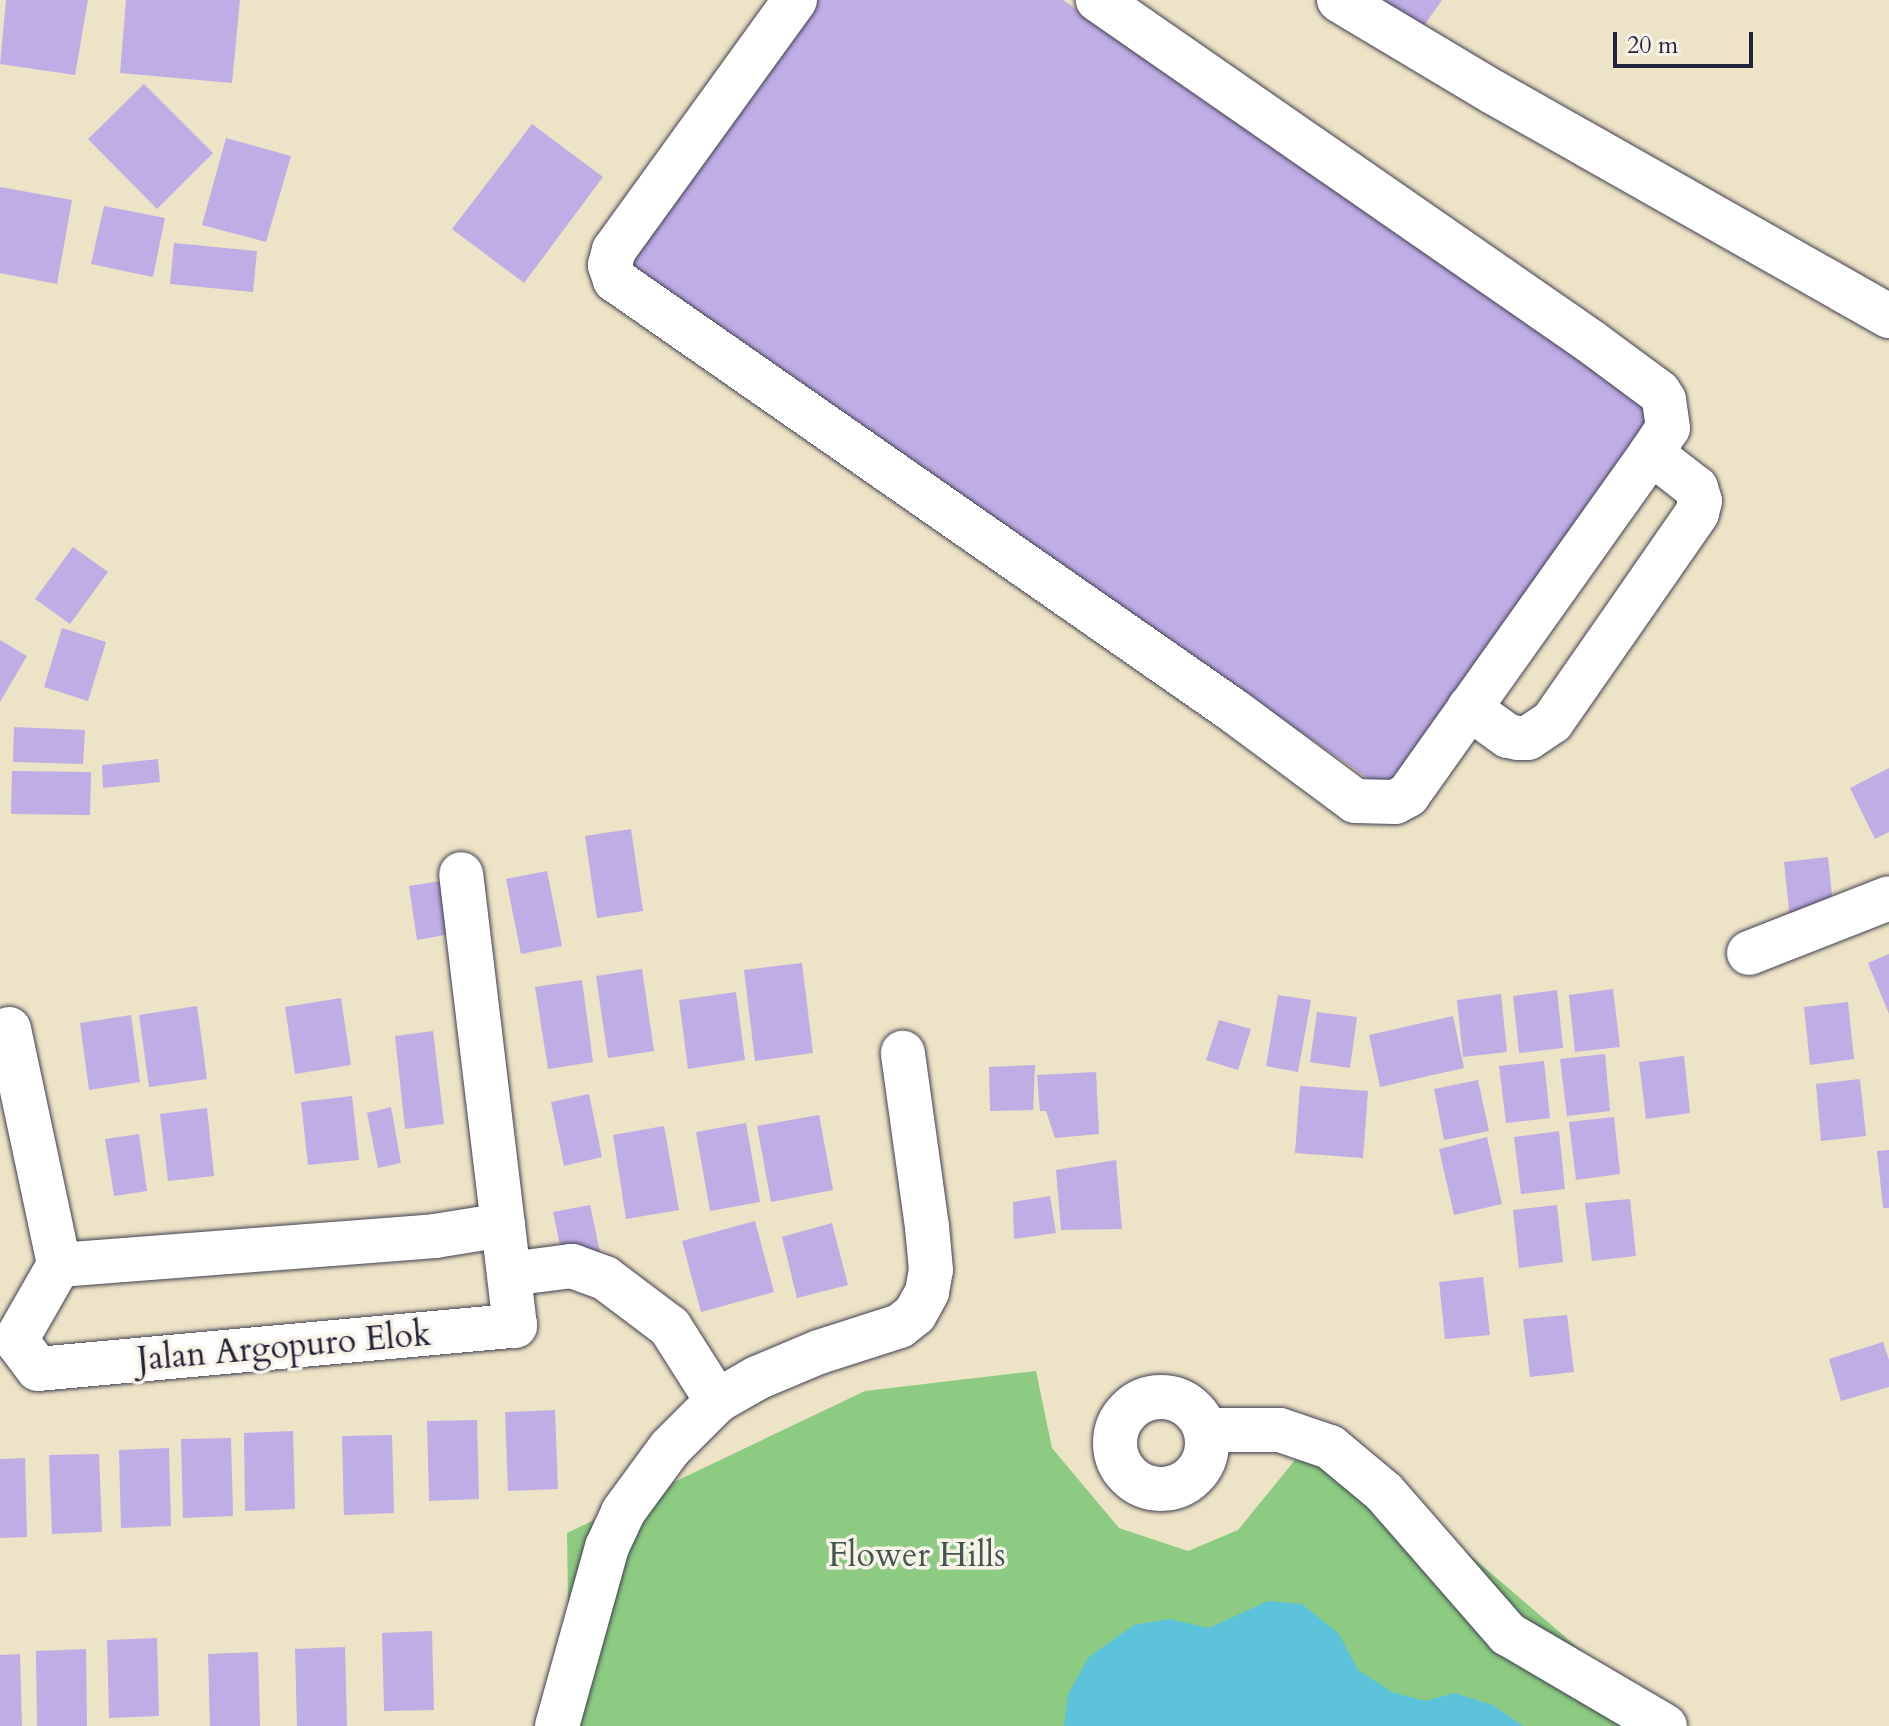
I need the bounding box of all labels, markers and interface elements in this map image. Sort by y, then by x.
scale bar [1617,16,1757,66]
text: 20 m [1627,29,1678,62]
street label: Jalan Argopuro Elok [135,1314,433,1380]
park label: Flower Hills [828,1536,1006,1576]

